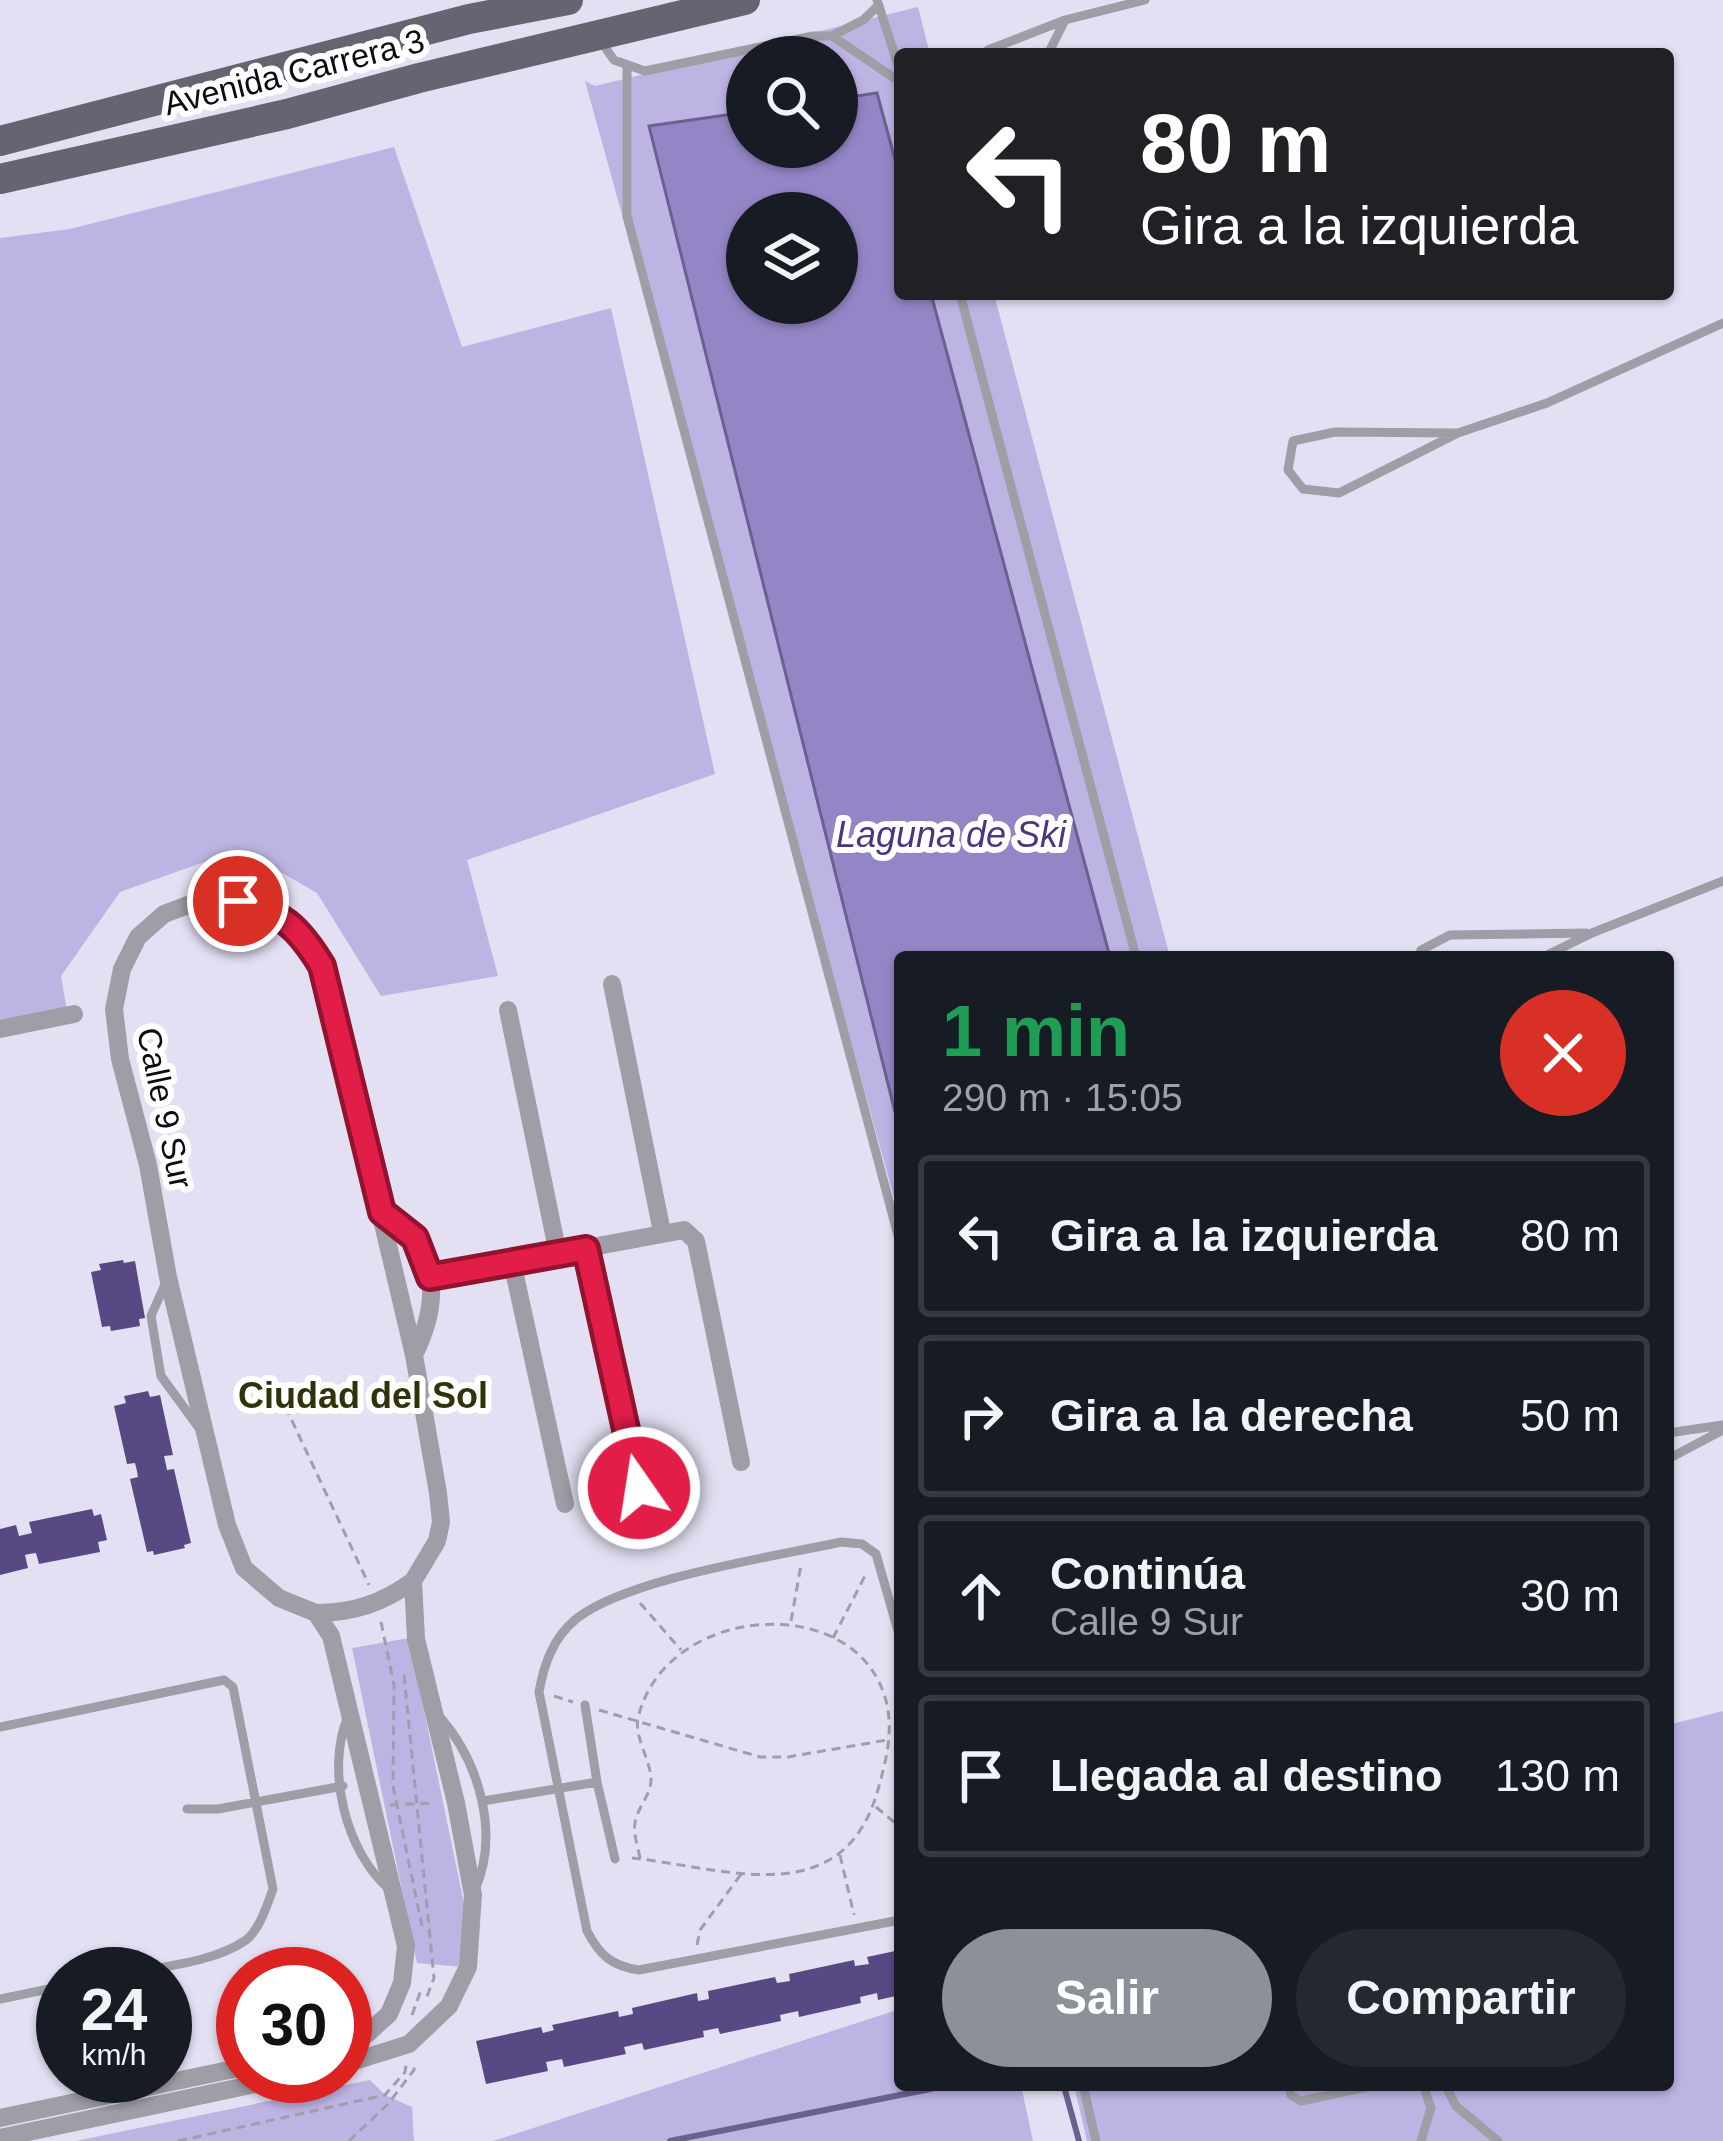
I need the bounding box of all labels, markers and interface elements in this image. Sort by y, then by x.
street label: Avenida Carrera 3 [160,22,428,122]
map controls [726,36,858,324]
button: search [726,36,858,168]
icon: left [942,96,1098,252]
text: 80 m [1140,96,1331,190]
button: layers [726,192,858,324]
text: Gira a la izquierda [1140,195,1578,255]
water label: Laguna de Ski [836,814,1067,855]
pin [187,850,289,952]
icon: arrive [205,868,271,934]
button: close [1500,990,1626,1116]
text: 1 min [942,991,1130,1071]
street label: Calle 9 Sur [130,1024,200,1192]
text: 290 m · 15:05 [942,1076,1183,1119]
icon: left [948,1203,1014,1269]
text: Gira a la izquierda [1050,1210,1438,1261]
text: 80 m [1520,1210,1620,1261]
district label: Ciudad del Sol [238,1375,488,1416]
icon: right [948,1383,1014,1449]
text: Gira a la derecha [1050,1390,1413,1441]
text: 50 m [1520,1390,1620,1441]
position arrow [576,1425,702,1551]
text: Continúa [1050,1548,1245,1599]
icon: ahead [948,1563,1014,1629]
text: 30 m [1520,1570,1620,1621]
text: Calle 9 Sur [1050,1600,1243,1643]
icon: arrive [948,1743,1014,1809]
text: Llegada al destino [1050,1750,1443,1801]
text: 130 m [1495,1750,1620,1801]
button: Salir [942,1929,1272,2067]
button: Compartir [1296,1929,1626,2067]
speed limit sign: 30 [216,1947,372,2103]
text: 24 [81,1976,147,2043]
text: km/h [81,2038,147,2071]

